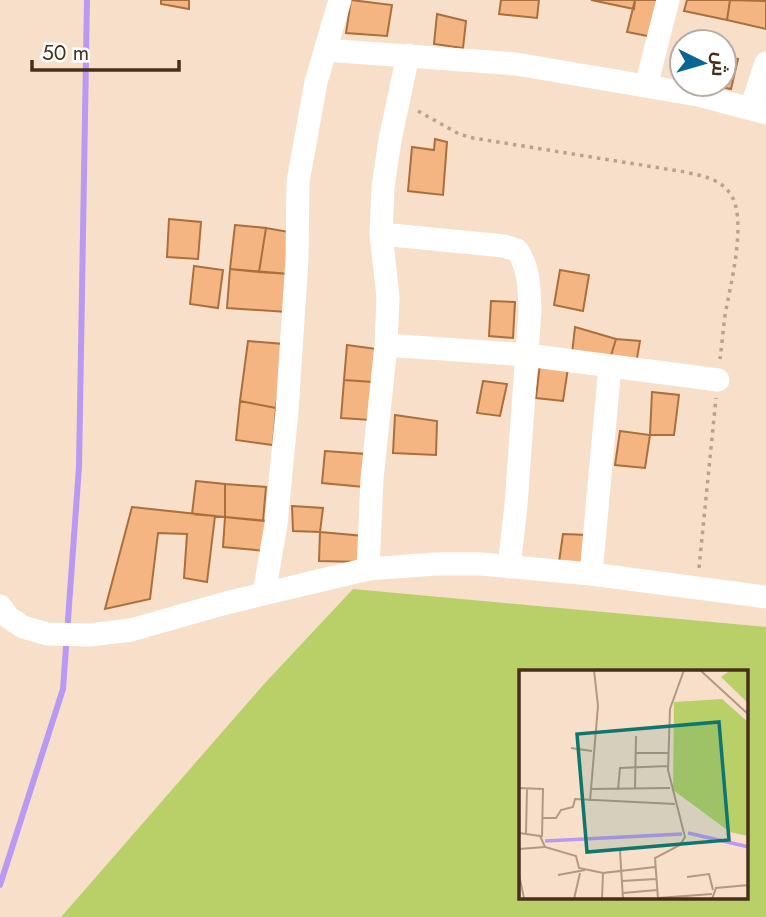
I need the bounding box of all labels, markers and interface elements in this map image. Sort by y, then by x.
scale bar [32,28,178,72]
north arrow [668,28,738,98]
text: 50 m [42,38,89,68]
text: ش [705,51,734,78]
inset map [519,670,748,900]

